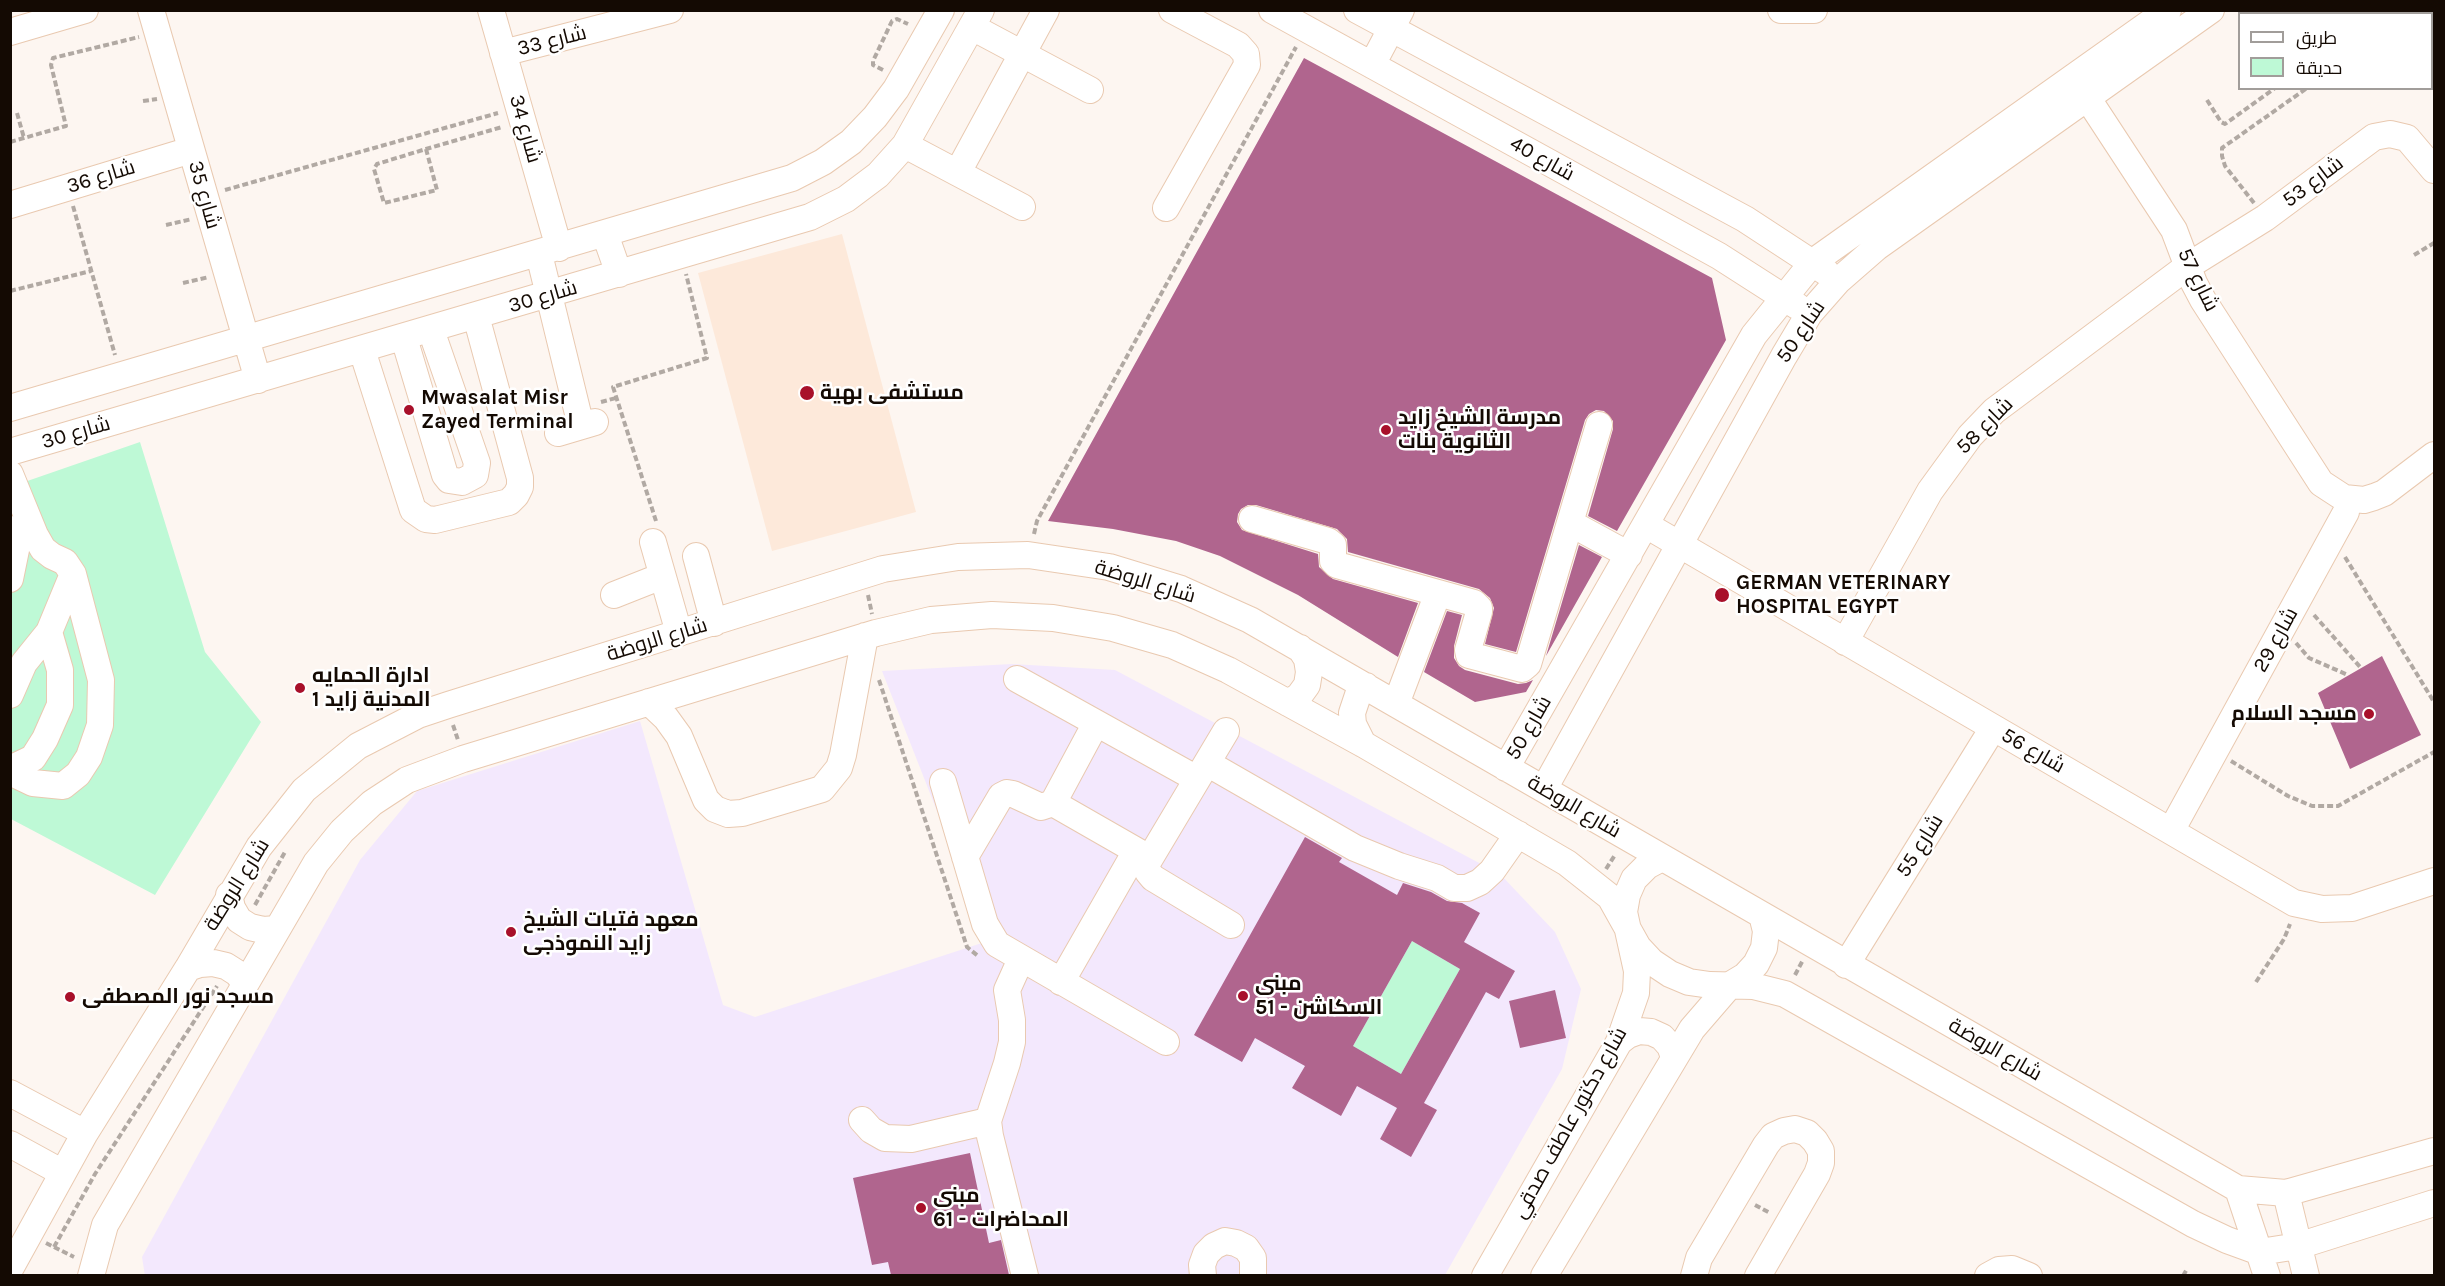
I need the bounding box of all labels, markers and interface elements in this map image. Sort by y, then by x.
legend [2238,12,2433,90]
street label: شارع 33 [515,20,589,62]
text: طريق [2296,27,2337,49]
text: حديقة [2296,57,2342,79]
street label: شارع 34 [503,92,547,166]
street label: شارع 40 [1505,131,1579,187]
street label: شارع 53 [2277,151,2349,213]
street label: شارع 36 [64,155,138,199]
street label: شارع 35 [182,158,226,232]
street label: شارع 57 [2172,244,2224,316]
street label: شارع 30 [506,275,580,319]
street label: شارع 50 [1771,296,1831,368]
place label: مستشفى بهية [820,380,964,406]
marker: مستشفى بهية [798,384,816,402]
place label: Mwasalat Misr Zayed Terminal [421,385,574,435]
street label: شارع 58 [1951,392,2019,460]
marker: Mwasalat Misr Zayed Terminal [402,403,416,417]
place label: مدرسة الشيخ زايد الثانوية بنات [1398,405,1561,455]
street label: شارع 30 [39,411,113,455]
marker: مدرسة الشيخ زايد الثانوية بنات [1379,423,1393,437]
street label: شارع الروضة [1091,555,1199,609]
place label: GERMAN VETERINARY HOSPITAL EGYPT [1736,570,1950,620]
marker: GERMAN VETERINARY HOSPITAL EGYPT [1713,586,1731,604]
street label: شارع 29 [2248,603,2304,677]
street label: شارع الروضة [603,613,711,667]
place label: ادارة الحمايه المدنية زايد 1 [312,663,430,713]
marker: ادارة الحمايه المدنية زايد 1 [293,681,307,695]
street label: شارع 50 [1501,691,1557,765]
place label: مسجد السلام [2231,701,2357,727]
marker: مسجد السلام [2362,707,2376,721]
street label: شارع 56 [1997,723,2069,779]
street label: شارع الروضة [1523,770,1625,844]
street label: شارع 55 [1891,810,1949,882]
street label: شارع الروضة [199,834,275,936]
place label: معهد فتيات الشيخ زايد النموذجى [523,907,699,957]
marker: معهد فتيات الشيخ زايد النموذجى [504,925,518,939]
place label: مبنى السكاشن - 51 [1255,971,1382,1021]
place label: مسجد نور المصطفى [82,984,274,1010]
marker: مبنى السكاشن - 51 [1236,989,1250,1003]
marker: مسجد نور المصطفى [63,990,77,1004]
street label: شارع الروضة [1944,1013,2046,1087]
street label: شارع دكتور عاطف صدقي [1507,1023,1633,1223]
place label: مبنى المحاضرات - 61 [933,1183,1069,1233]
marker: مبنى المحاضرات - 61 [914,1201,928,1215]

